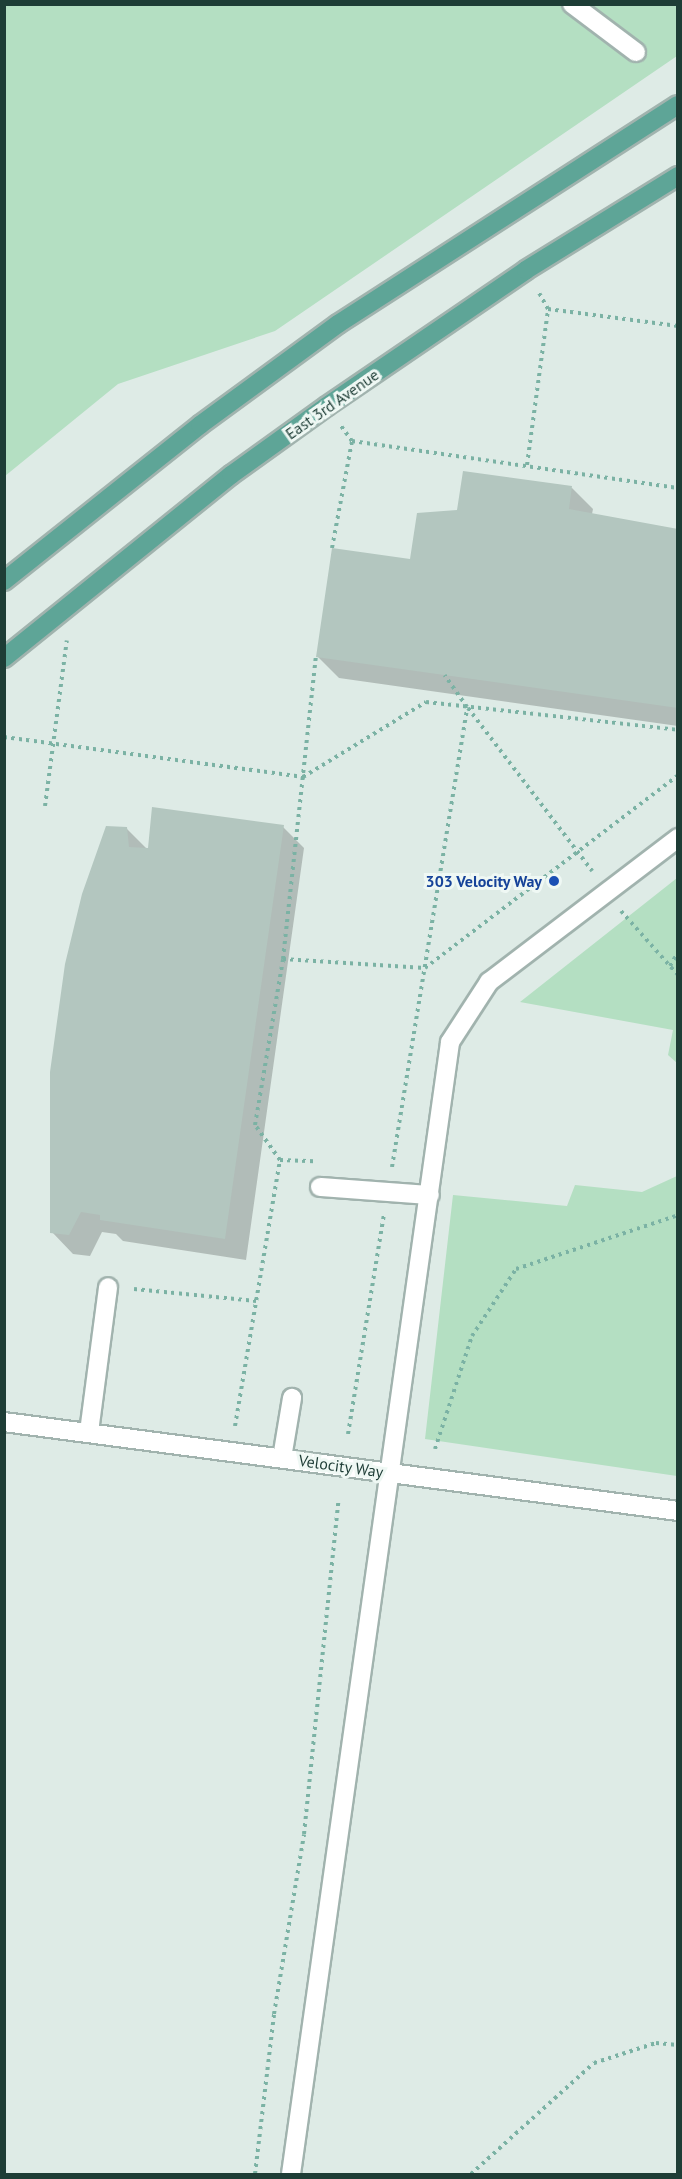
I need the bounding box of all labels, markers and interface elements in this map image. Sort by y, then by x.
street label: East 3rd Avenue [281,365,383,443]
place label: 303 Velocity Way [424,871,542,891]
marker: 303 Velocity Way [547,874,561,888]
street label: Velocity Way [297,1450,385,1482]

